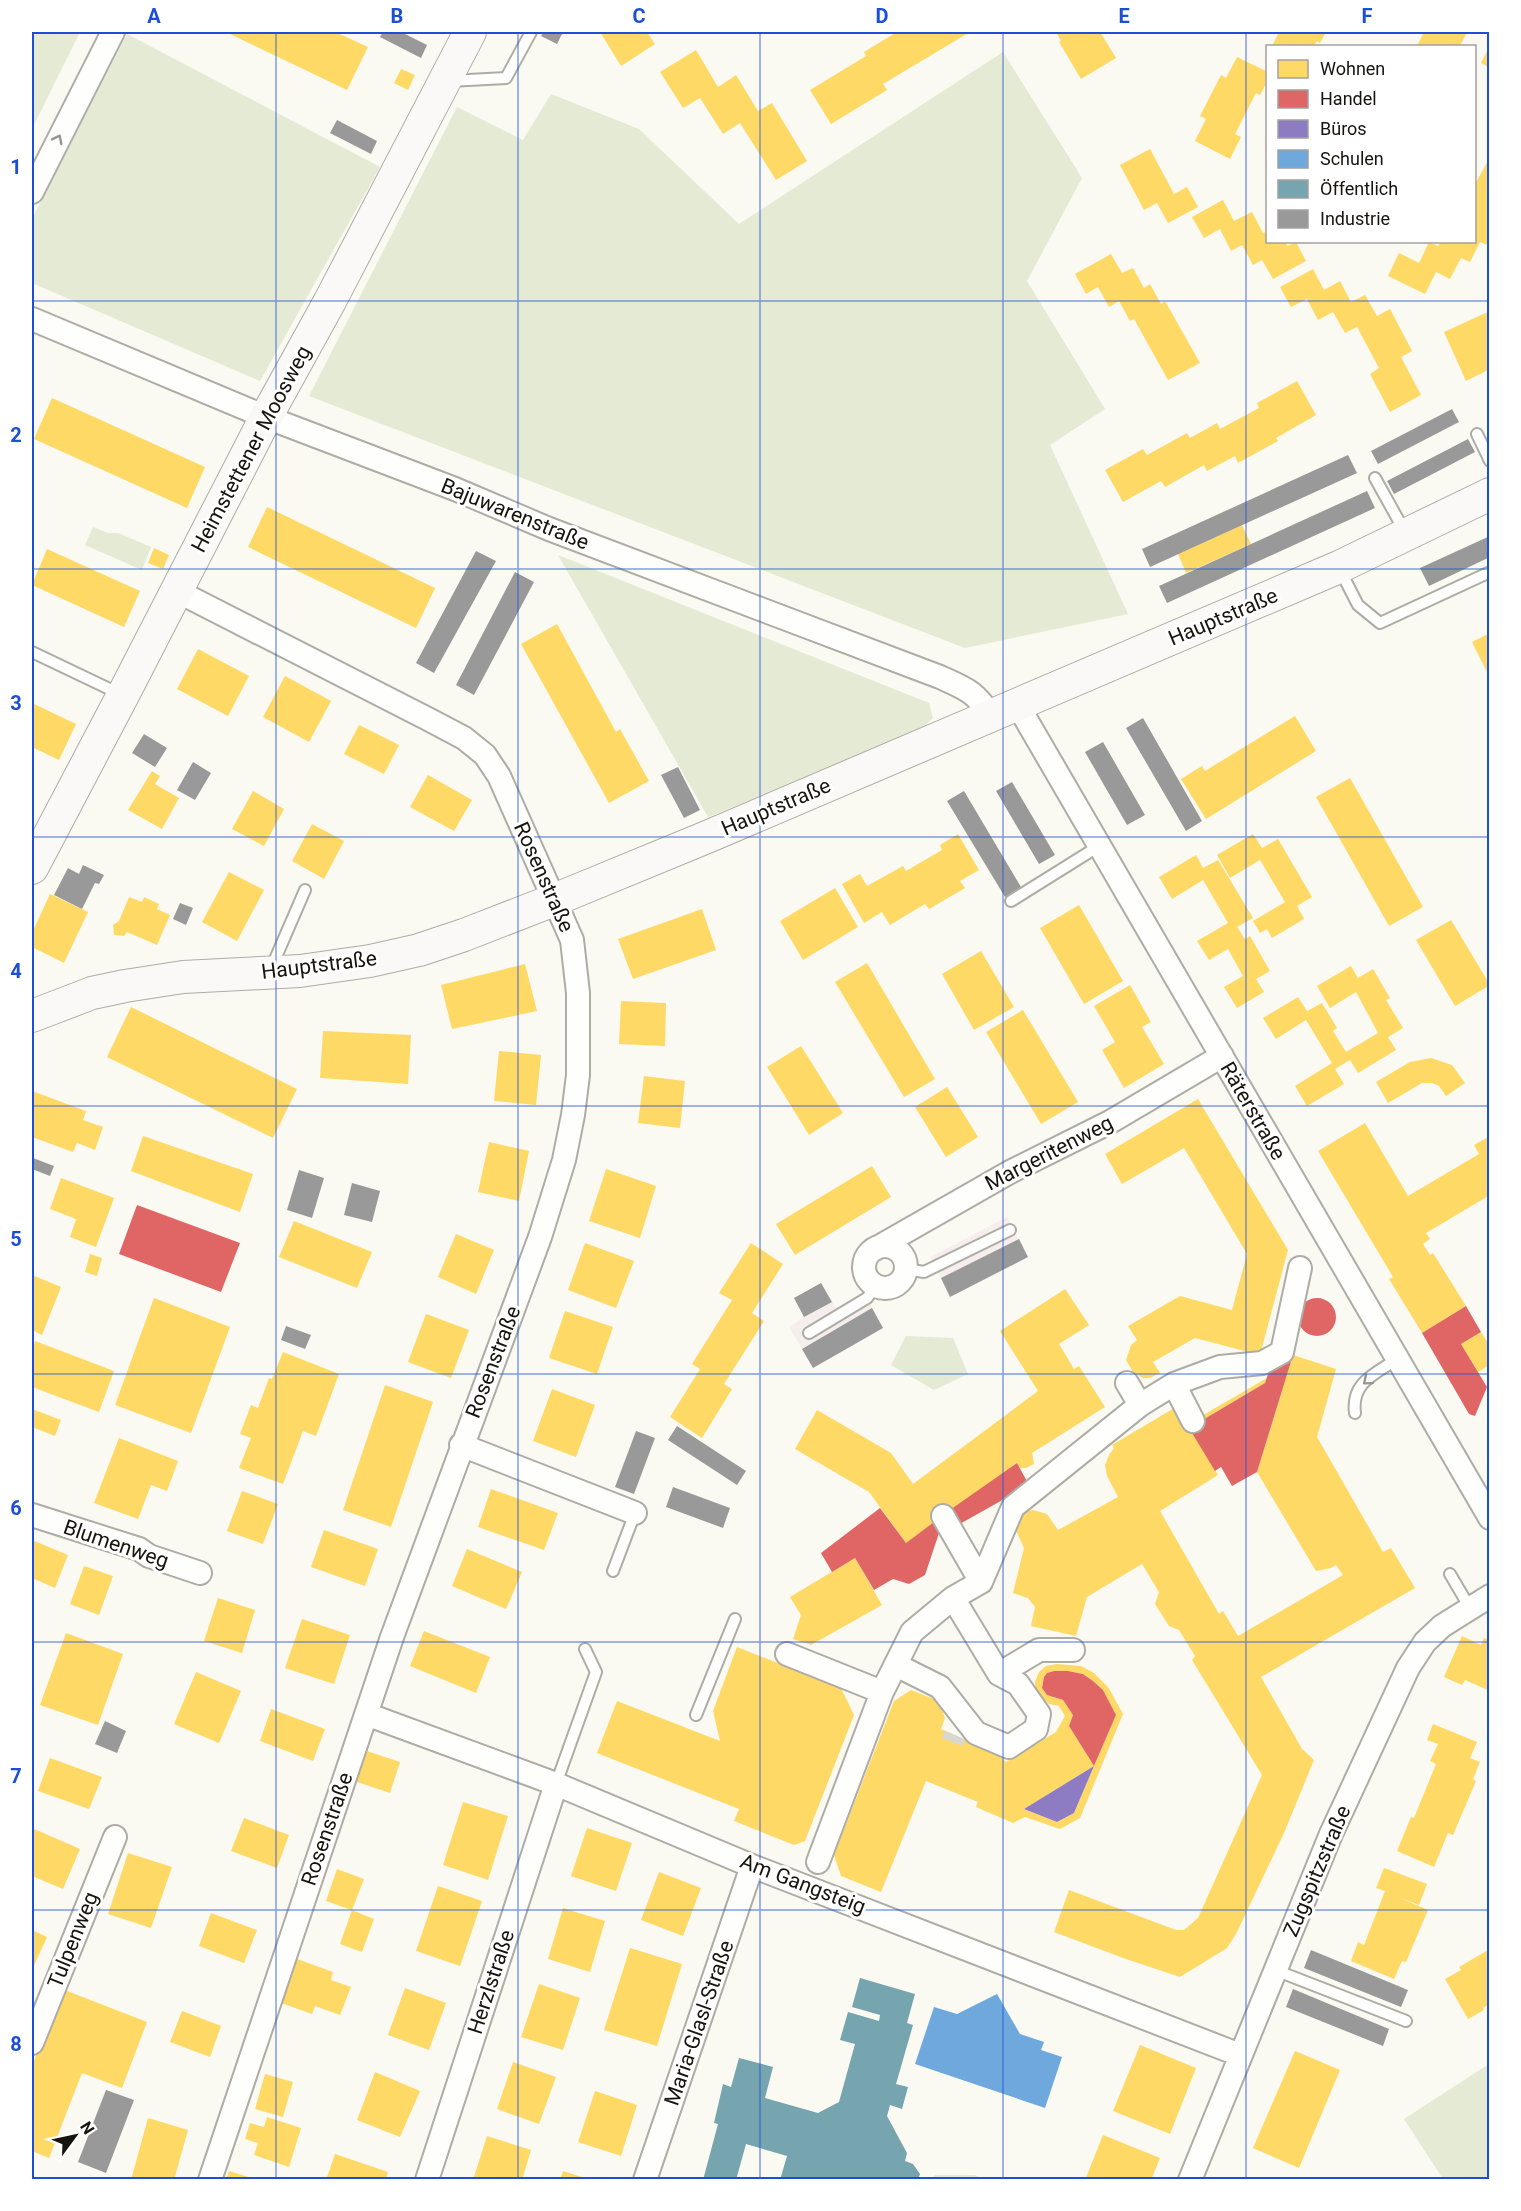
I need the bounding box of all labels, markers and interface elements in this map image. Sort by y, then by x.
text: A [147,4,161,28]
text: B [391,4,403,28]
text: C [632,4,646,28]
text: D [876,4,889,28]
text: E [1118,4,1130,28]
text: F [1362,4,1373,28]
legend [1266,45,1476,243]
text: Wohnen [1320,58,1385,79]
text: Handel [1320,88,1377,109]
text: Büros [1320,118,1367,139]
one-way arrow [51,135,62,146]
text: Schulen [1320,148,1384,169]
text: 1 [10,155,22,179]
text: Öffentlich [1320,178,1398,199]
text: Industrie [1320,208,1390,229]
street label: Heimstettener Moosweg [186,342,316,556]
text: 2 [10,423,22,447]
street label: Bajuwarenstraße [438,473,592,555]
street label: Hauptstraße [1165,583,1281,651]
text: 3 [10,691,22,715]
street label: Hauptstraße [718,773,834,841]
street label: Rosenstraße [509,818,579,936]
street label: Hauptstraße [260,946,378,984]
text: 4 [10,959,22,983]
street label: Räterstraße [1215,1058,1291,1164]
street label: Margeritenweg [981,1110,1117,1196]
text: 5 [10,1227,22,1251]
street label: Rosenstraße [461,1303,525,1421]
one-way arrow [1363,1373,1374,1384]
text: 6 [10,1496,22,1520]
street label: Blumenweg [60,1515,172,1573]
text: 7 [10,1764,22,1788]
street label: Rosenstraße [296,1769,358,1889]
street label: Zugspitzstraße [1279,1802,1355,1940]
street label: Am Gangsteig [737,1849,869,1919]
street label: Tulpenweg [43,1888,103,1992]
street label: Herzlstraße [463,1927,519,2037]
street label: Maria-Glasl-Straße [660,1937,738,2109]
text: 8 [10,2032,22,2056]
north arrow [45,2106,105,2166]
text: N [76,2118,98,2138]

